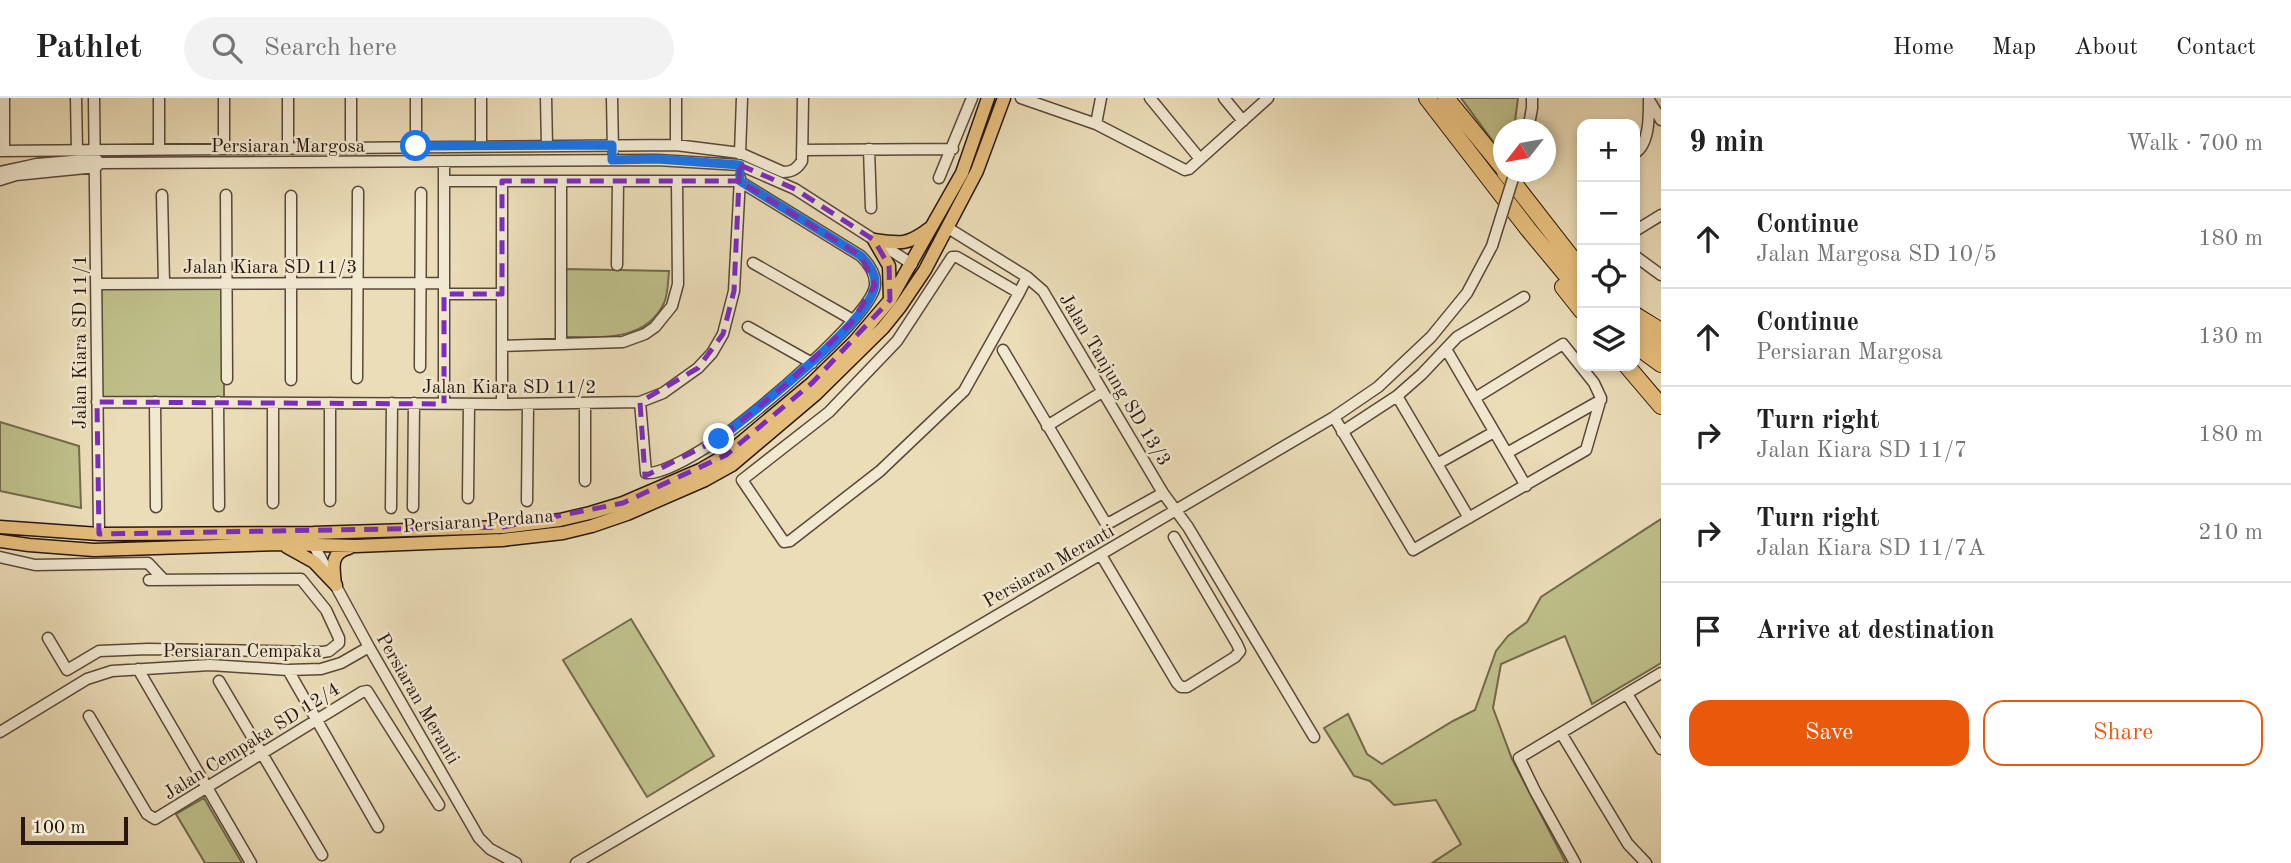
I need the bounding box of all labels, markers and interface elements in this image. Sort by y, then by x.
search box [184,17,674,80]
icon: search [208,29,246,67]
text: Pathlet [35,32,142,65]
text: Search here [264,35,397,61]
text: Home [1893,36,1954,60]
text: Map [1992,36,2036,60]
text: About [2074,36,2138,60]
text: Contact [2176,36,2256,60]
north arrow [1493,119,1556,182]
map controls [1577,119,1640,371]
button: + [1577,119,1640,182]
text: 9 min [1689,128,1764,158]
route start [400,130,431,161]
text: Walk · 700 m [2127,132,2263,155]
street label: Persiaran Margosa [211,138,366,157]
button: − [1577,182,1640,245]
text: Continue [1756,212,1859,238]
icon: ahead [1689,220,1727,258]
text: 180 m [2198,227,2263,250]
text: Jalan Margosa SD 10/5 [1756,243,1997,266]
button: locate [1577,245,1640,308]
street label: Jalan Kiara SD 11/1 [72,255,91,429]
street label: Jalan Kiara SD 11/3 [183,259,357,278]
street label: Jalan Tanjung SD 13/3 [1055,291,1173,470]
button: layers [1577,308,1640,371]
text: Continue [1756,310,1859,336]
icon: ahead [1689,318,1727,356]
text: 130 m [2198,325,2263,348]
text: Persiaran Margosa [1756,341,1943,364]
street label: Jalan Kiara SD 11/2 [422,379,596,398]
text: Turn right [1756,408,1879,434]
icon: right [1689,416,1727,454]
route end [703,423,734,454]
text: 180 m [2198,423,2263,446]
text: Jalan Kiara SD 11/7 [1756,439,1967,462]
text: Turn right [1756,506,1879,532]
street label: Persiaran Perdana [402,508,555,537]
icon: right [1689,514,1727,552]
text: 210 m [2198,521,2263,544]
street label: Persiaran Meranti [980,522,1118,612]
text: Jalan Kiara SD 11/7A [1756,537,1985,560]
icon: arrive [1689,612,1727,650]
text: Arrive at destination [1756,618,1995,644]
street label: Persiaran Meranti [372,630,462,768]
street label: Persiaran Cempaka [162,643,322,662]
street label: Jalan Cempaka SD 12/4 [161,680,344,804]
button: Save [1689,700,1969,766]
button: Share [1983,700,2263,766]
scale bar [21,814,128,846]
text: 100 m [32,819,85,838]

